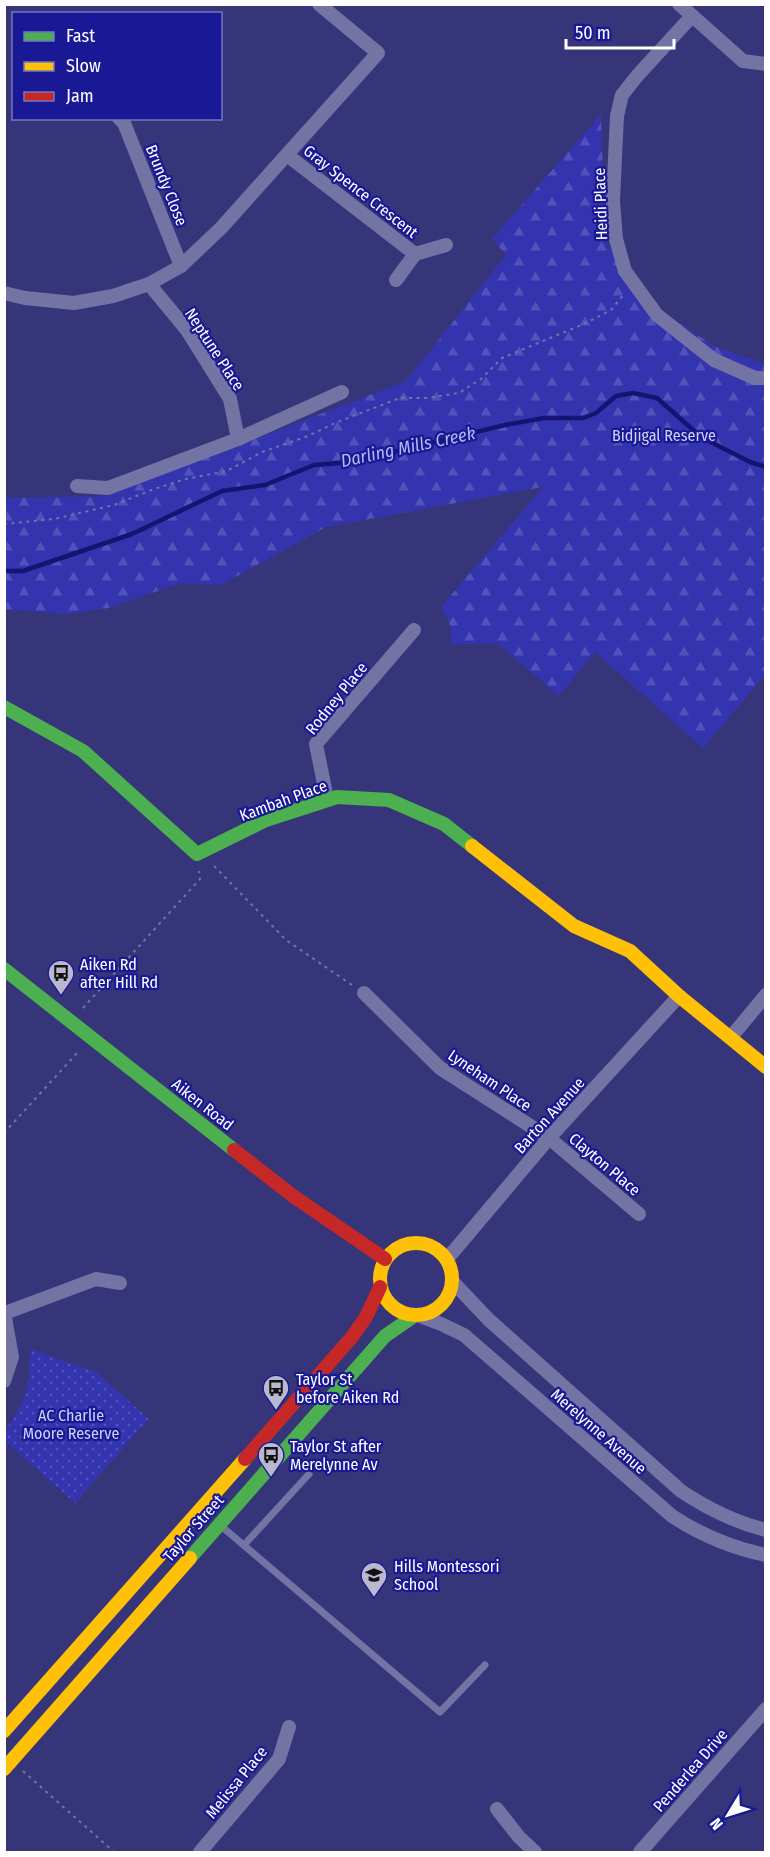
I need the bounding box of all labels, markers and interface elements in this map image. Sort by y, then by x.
legend [12,12,222,120]
scale bar [566,12,674,50]
text: 50 m [575,22,611,44]
text: Fast [66,25,95,47]
text: Slow [66,55,101,77]
text: Jam [66,85,94,107]
street label: Gray Spence Crescent [300,141,422,242]
street label: Brundy Close [142,142,191,229]
street label: Heidi Place [590,167,611,241]
street label: Neptune Place [181,304,248,394]
water label: Darling Mills Creek [339,422,477,472]
park label: Bidjigal Reserve [612,426,716,445]
street label: Rodney Place [302,658,371,738]
street label: Kambah Place [237,776,330,825]
place label: Aiken Rd after Hill Rd [80,955,158,992]
bus stop icon: Aiken Rd after Hill Rd [46,958,76,996]
street label: Lyneham Place [444,1046,535,1115]
street label: Barton Avenue [510,1073,589,1157]
street label: Aiken Road [168,1074,237,1134]
street label: Clayton Place [565,1129,644,1200]
place label: Taylor St before Aiken Rd [296,1370,399,1407]
bus stop icon: Taylor St before Aiken Rd [261,1373,291,1411]
street label: Merelynne Avenue [547,1385,650,1478]
park label: AC Charlie Moore Reserve [23,1406,119,1443]
place label: Taylor St after Merelynne Av [290,1437,382,1474]
bus stop icon: Taylor St after Merelynne Av [256,1440,286,1478]
street label: Taylor Street [159,1490,228,1566]
place label: Hills Montessori School [394,1557,499,1594]
school or university icon: Hills Montessori School [359,1560,389,1598]
street label: Penderlea Drive [649,1725,732,1816]
street label: Melissa Place [202,1742,271,1822]
north arrow [698,1785,758,1845]
text: N [706,1814,727,1834]

